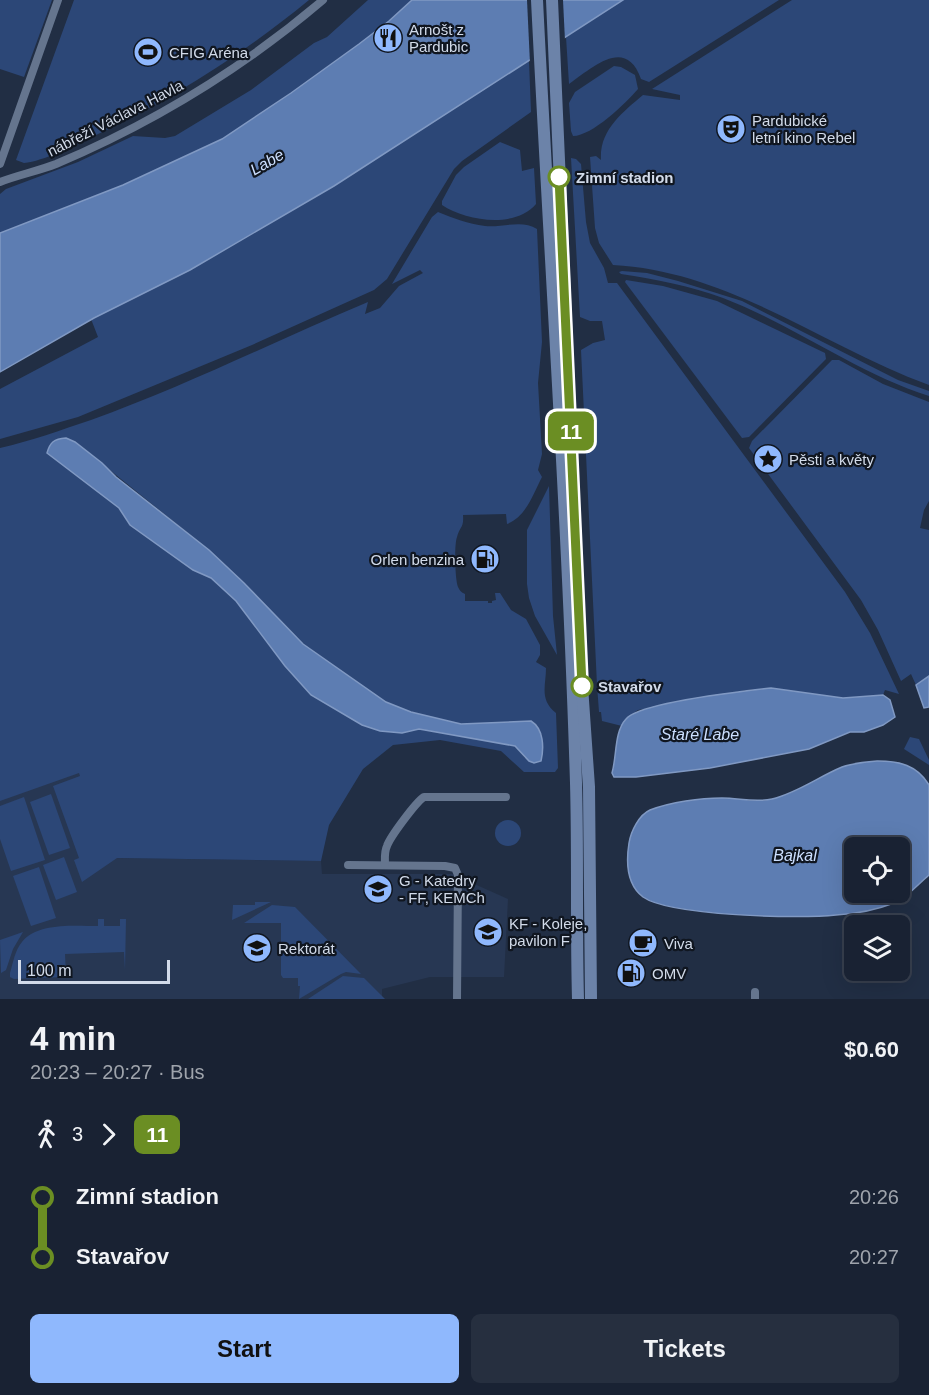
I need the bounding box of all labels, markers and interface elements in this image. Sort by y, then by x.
place label: Arnošt z Pardubic [409,21,469,55]
restaurant icon: Arnošt z Pardubic [372,22,404,54]
sports icon: CFIG Aréna [132,36,164,68]
place label: CFIG Aréna [169,44,249,61]
street label: nábřeží Václava Havla [44,76,186,160]
place label: Pardubické letní kino Rebel [752,112,855,146]
theatre icon: Pardubické letní kino Rebel [715,113,747,145]
water label: Labe [247,146,287,178]
marker: Zimní stadion [548,166,570,188]
place label: Zimní stadion [576,169,674,186]
line badge: 11 [544,412,598,450]
text: 11 [560,420,582,443]
place icon: Pěsti a květy [752,443,784,475]
place label: Pěsti a květy [789,451,875,468]
fuel station icon: Orlen benzina [469,543,501,575]
place label: Orlen benzina [371,551,465,568]
marker: Stavařov [571,675,593,697]
place label: Stavařov [598,678,662,695]
water label: Staré Labe [661,726,739,743]
map controls [844,837,910,981]
button: locate [844,837,910,903]
water label: Bajkal [773,847,817,864]
place label: G - Katedry - FF, KEMCh [399,872,485,906]
school or university icon: G - Katedry - FF, KEMCh [362,873,394,905]
place label: KF - Koleje, pavilon F [509,915,587,949]
button: layers [844,915,910,981]
school or university icon: KF - Koleje, pavilon F [472,916,504,948]
cafe icon: Viva [627,927,659,959]
school or university icon: Rektorát [241,932,273,964]
place label: Viva [664,935,694,952]
place label: Rektorát [278,940,336,957]
scale bar [18,957,170,984]
fuel station icon: OMV [615,957,647,989]
text: 100 m [27,962,71,979]
place label: OMV [652,965,686,982]
text: 4 min [30,1020,116,1057]
text: $0.60 [844,1037,899,1062]
text: 20:23 – 20:27 · Bus [30,1061,205,1083]
icon: walk [30,1118,63,1151]
icon: forward [92,1118,125,1151]
text: 3 [72,1123,83,1145]
text: 11 [146,1123,168,1146]
text: Zimní stadion [76,1184,219,1209]
text: 20:26 [849,1186,899,1208]
text: Stavařov [76,1244,169,1269]
text: 20:27 [849,1246,899,1268]
button: Start [30,1314,459,1383]
button: Tickets [471,1314,899,1383]

